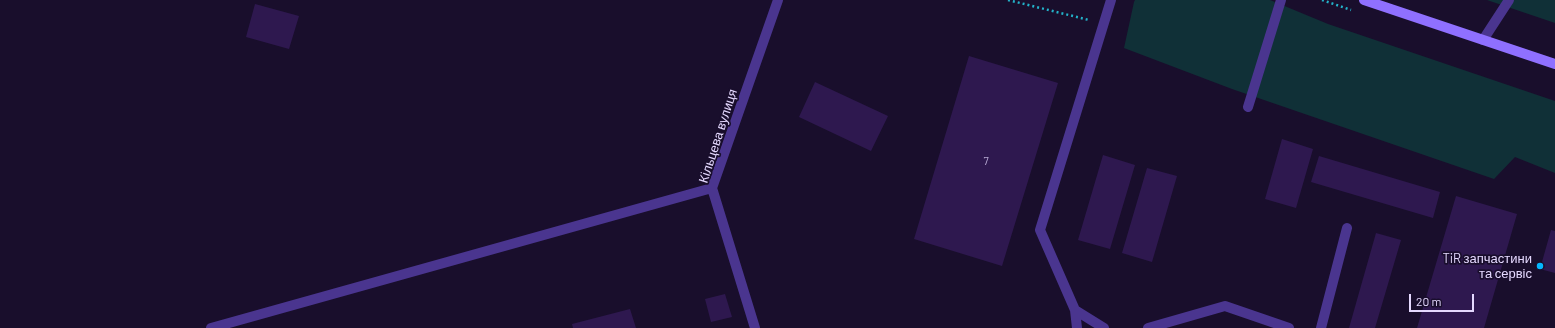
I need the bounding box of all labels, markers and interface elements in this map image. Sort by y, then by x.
street label: Кільцева вулиця [695,87,741,185]
house number: 7 [983,154,989,168]
place label: TiR запчастини та сервіс [1443,251,1532,282]
marker: TiR запчастини та сервіс [1535,261,1545,271]
scale bar [1411,286,1476,312]
text: 20 m [1416,294,1442,308]

